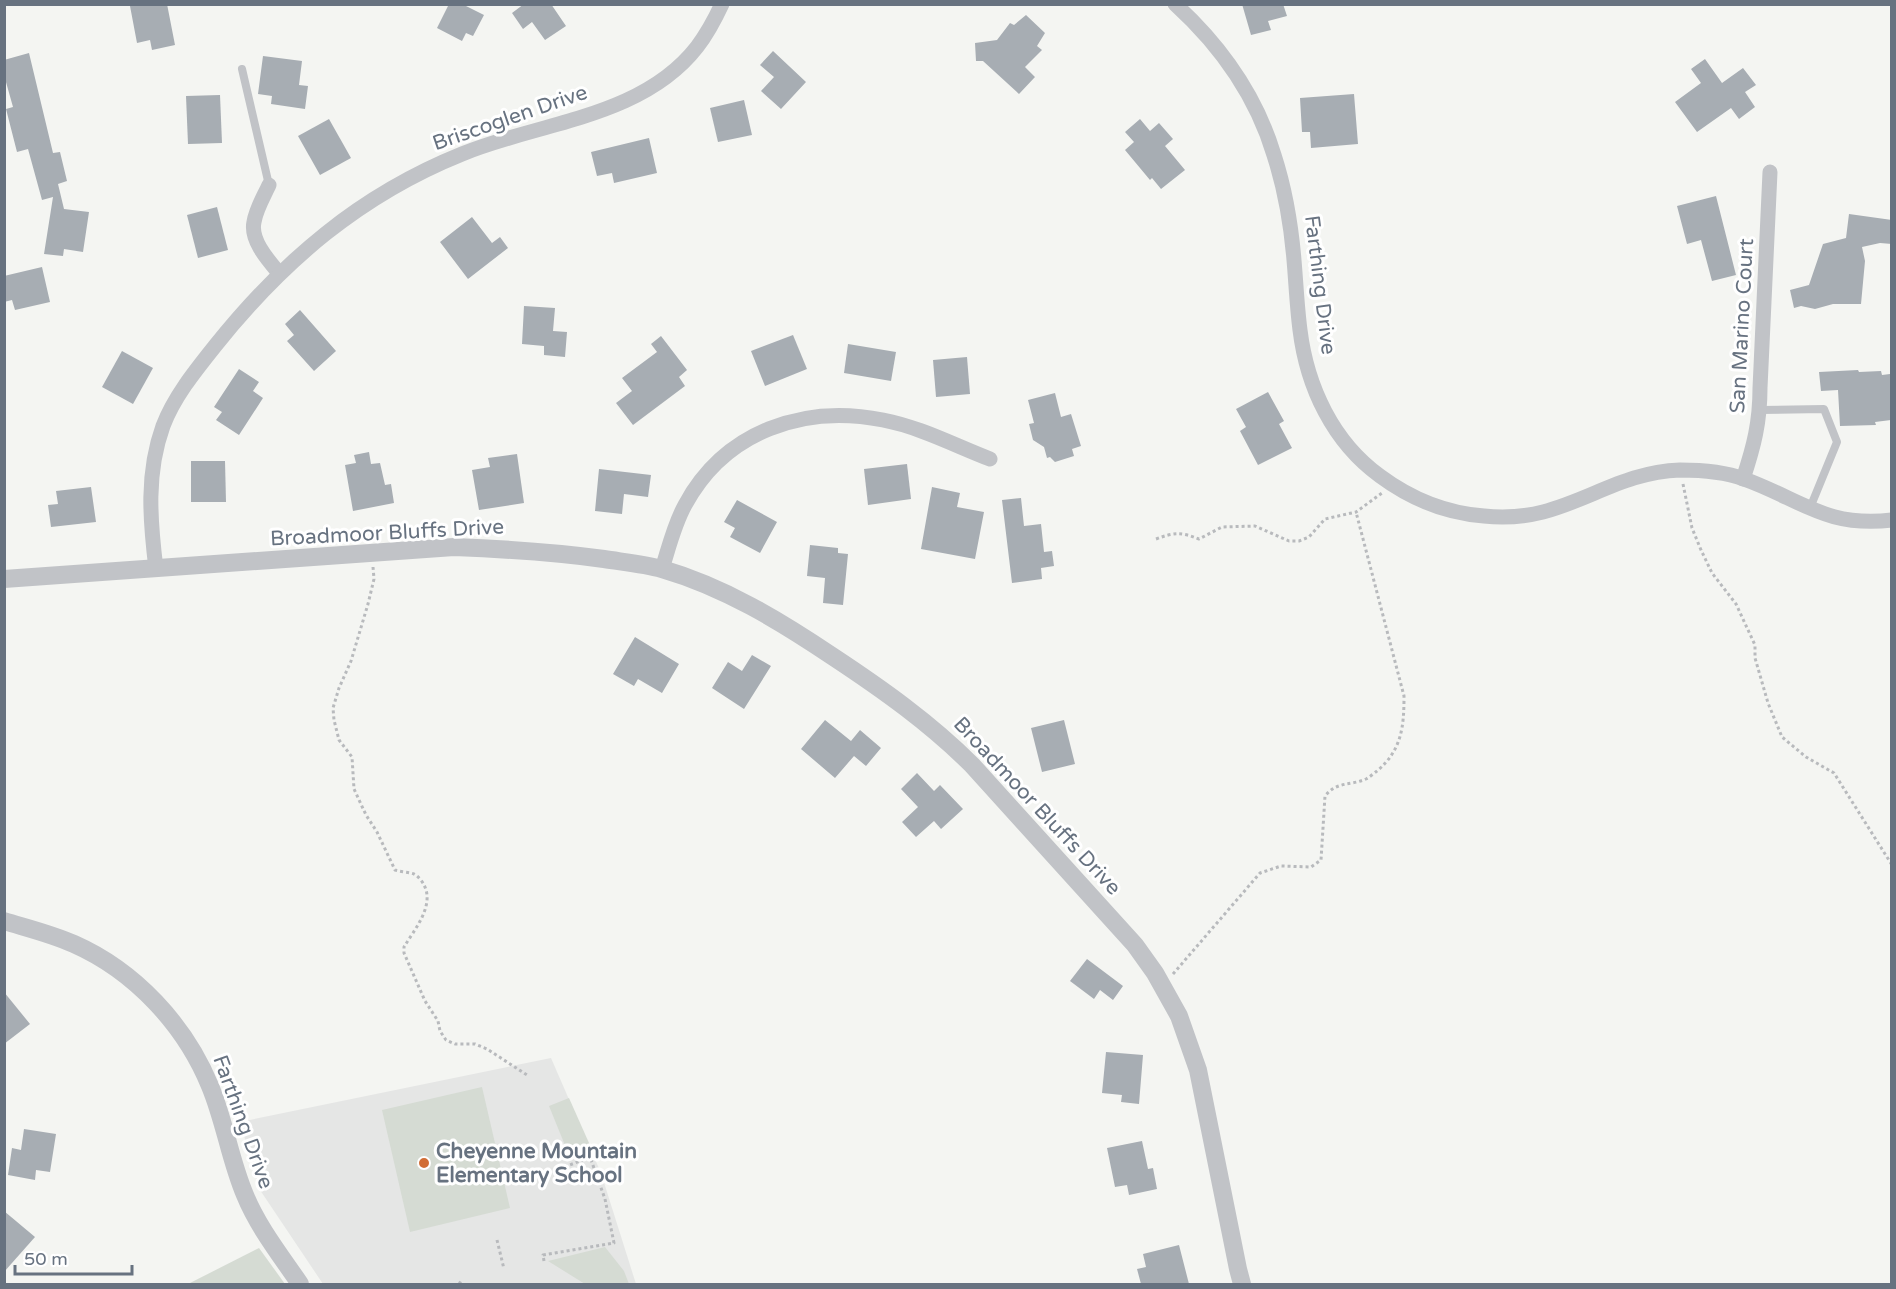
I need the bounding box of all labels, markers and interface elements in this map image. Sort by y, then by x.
street label: Briscoglen Drive [429,80,591,156]
street label: Farthing Drive [1299,214,1341,356]
street label: San Marino Court [1725,238,1759,414]
street label: Broadmoor Bluffs Drive [269,514,505,552]
street label: Broadmoor Bluffs Drive [948,712,1126,900]
street label: Farthing Drive [207,1052,279,1192]
place label: Cheyenne Mountain Elementary School [436,1139,637,1188]
marker: Cheyenne Mountain Elementary School [417,1156,431,1170]
scale bar [15,1238,132,1276]
text: 50 m [24,1248,68,1270]

